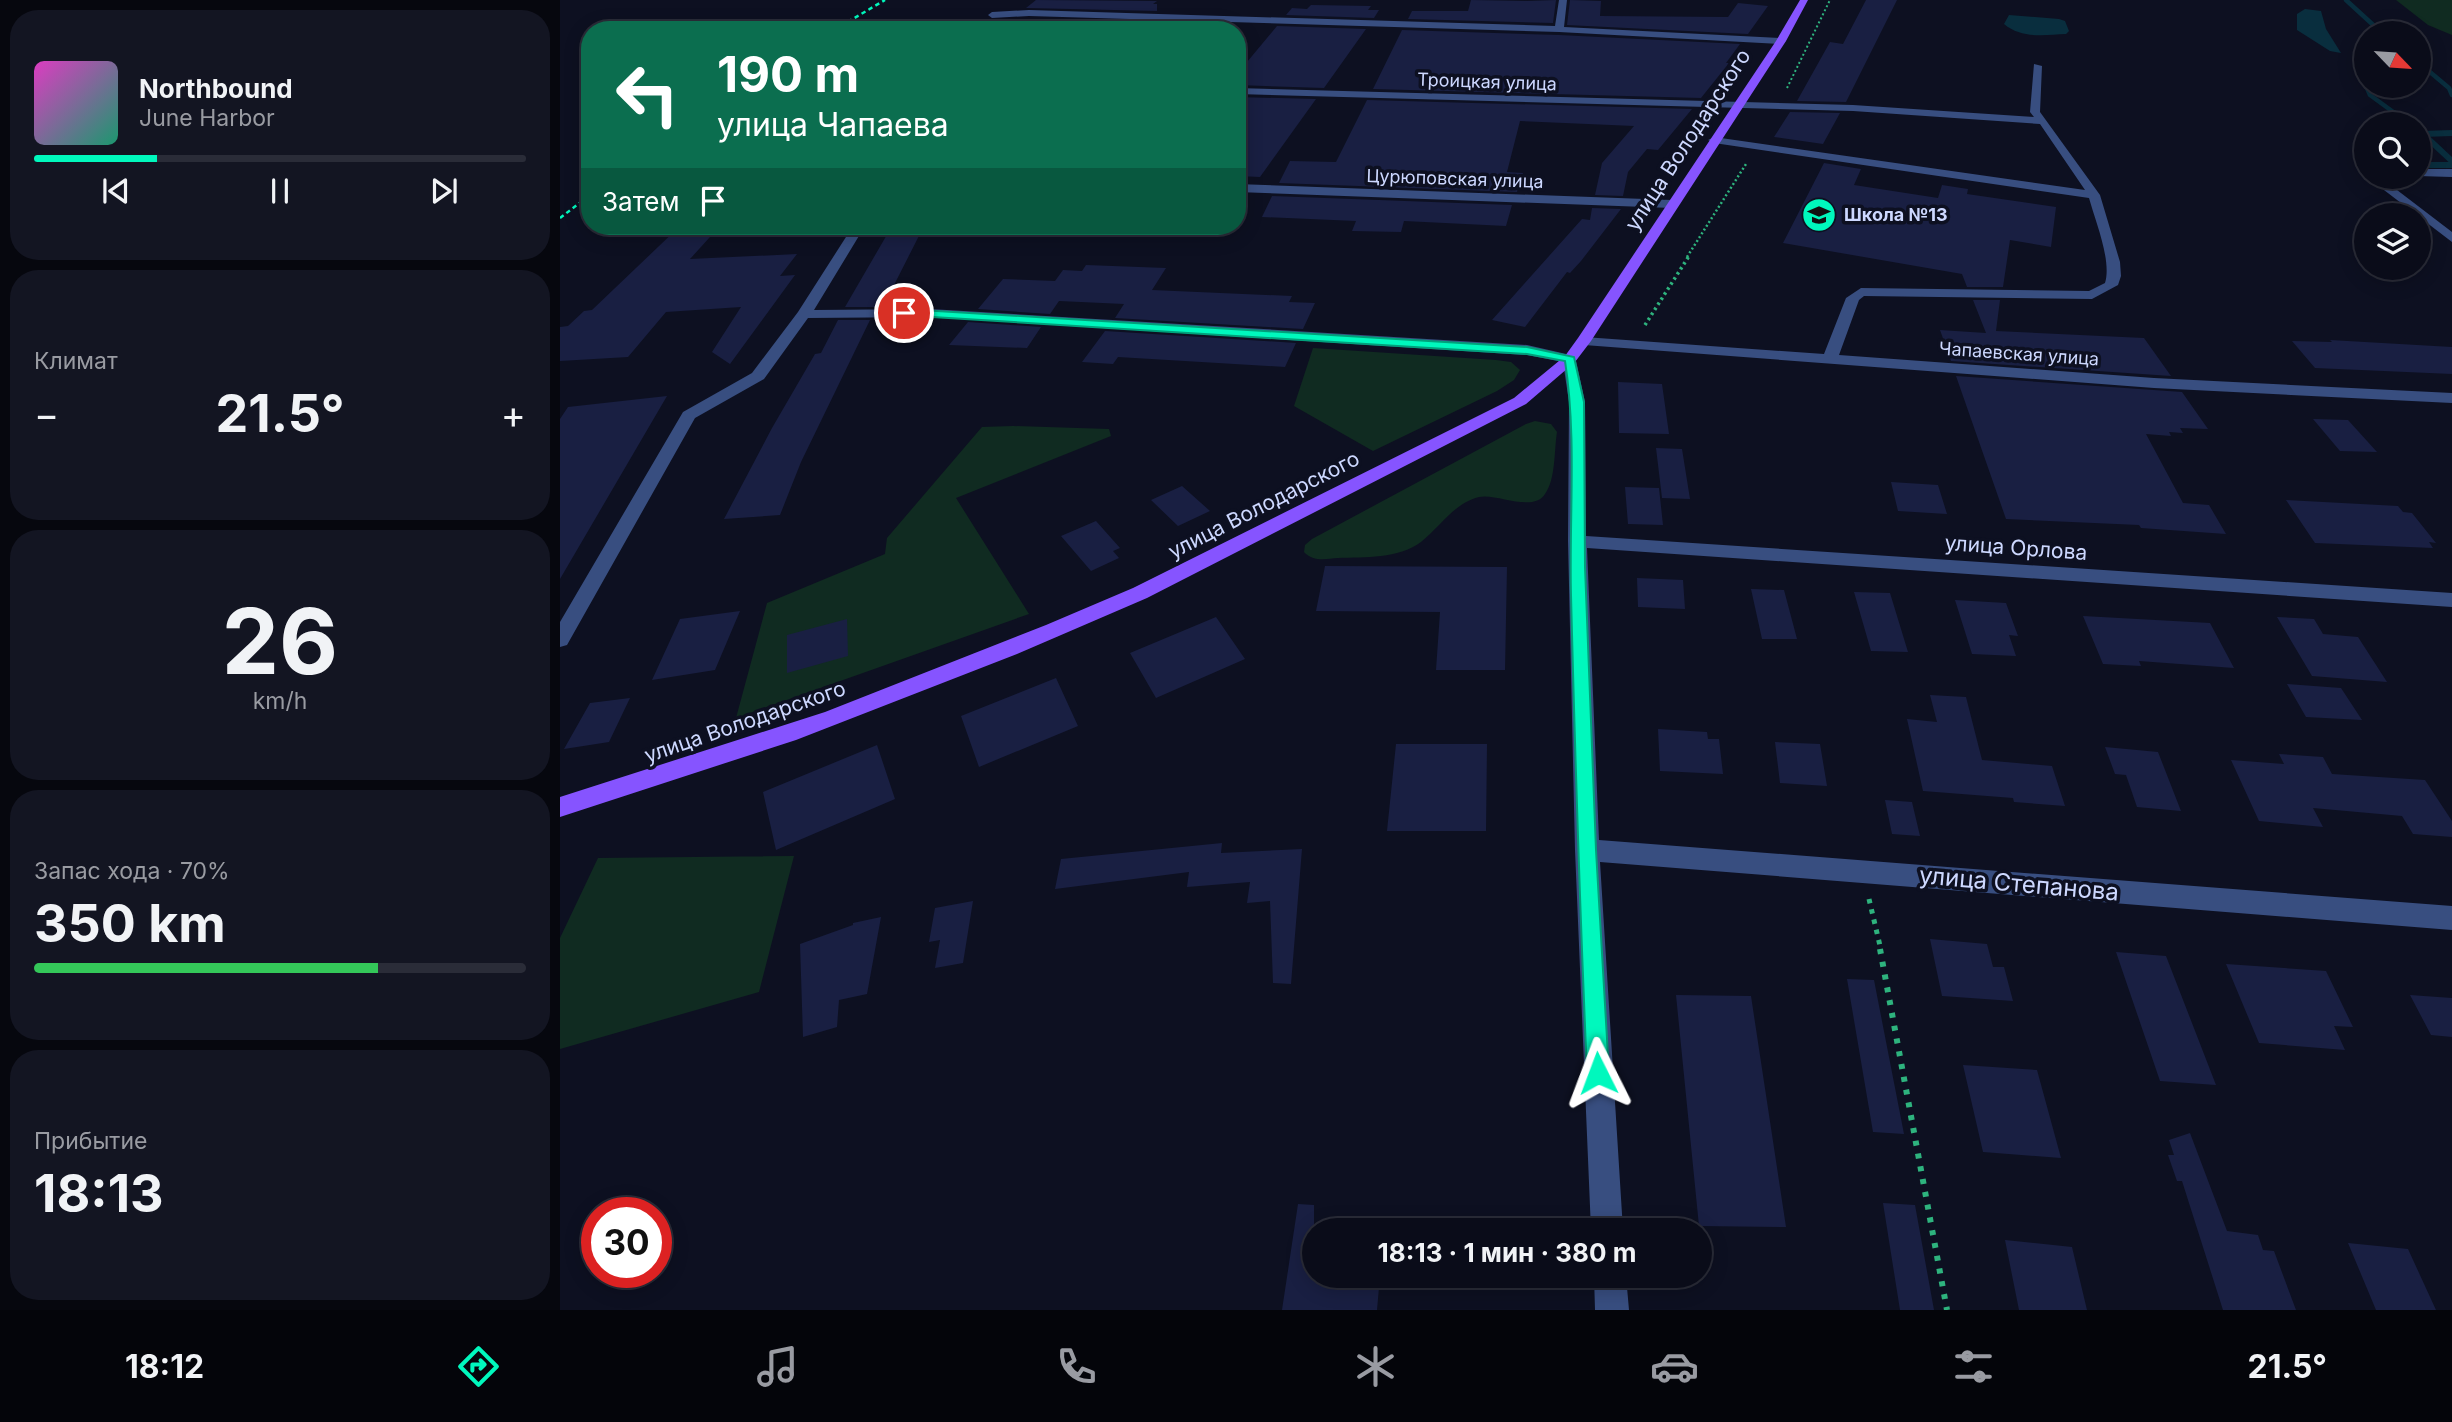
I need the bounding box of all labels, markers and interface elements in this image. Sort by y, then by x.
north arrow [2354,21,2431,98]
map controls [2354,21,2431,280]
street label: улица Володарского [1620,44,1756,235]
text: 190 m [717,45,859,104]
icon: left [602,49,693,140]
street label: Троицкая улица [1417,69,1557,94]
text: Northbound [139,73,293,104]
text: June Harbor [139,104,275,132]
text: улица Чапаева [717,105,949,144]
button: search [2354,112,2431,189]
street label: Цурюповская улица [1366,165,1544,192]
icon: previous [97,172,135,210]
icon: pause [261,172,299,210]
icon: next [425,172,463,210]
icon: arrive [694,182,732,220]
text: Затем [602,186,680,217]
school or university icon: Школа №13 [1800,196,1838,234]
button: layers [2354,203,2431,280]
place label: Школа №13 [1844,204,1948,225]
pin [874,283,934,343]
icon: arrive [885,294,923,332]
street label: Чапаевская улица [1938,337,2100,370]
text: Климат [34,347,118,375]
text: 21.5° [215,382,345,445]
text: − [34,391,59,437]
text: + [501,391,526,437]
street label: улица Володарского [1164,445,1364,564]
street label: улица Орлова [1944,530,2088,565]
text: 26 [222,586,338,696]
street label: улица Володарского [641,675,849,768]
text: km/h [253,687,307,715]
text: Запас хода · 70% [34,857,230,885]
street label: улица Степанова [1918,860,2120,907]
text: 350 km [34,892,226,955]
position arrow [1561,1036,1635,1110]
text: Прибытие [34,1127,147,1155]
text: 18:13 [34,1162,164,1225]
speed limit sign: 30 [581,1197,672,1288]
text: 18:13 · 1 мин · 380 m [1378,1237,1636,1268]
icon: directions [454,1342,503,1391]
icon: music [753,1342,802,1391]
icon: phone [1052,1342,1101,1391]
icon: climate [1351,1342,1400,1391]
icon: car [1650,1342,1699,1391]
icon: filters [1949,1342,1998,1391]
text: 18:12 [125,1347,204,1386]
text: 21.5° [2248,1347,2327,1386]

